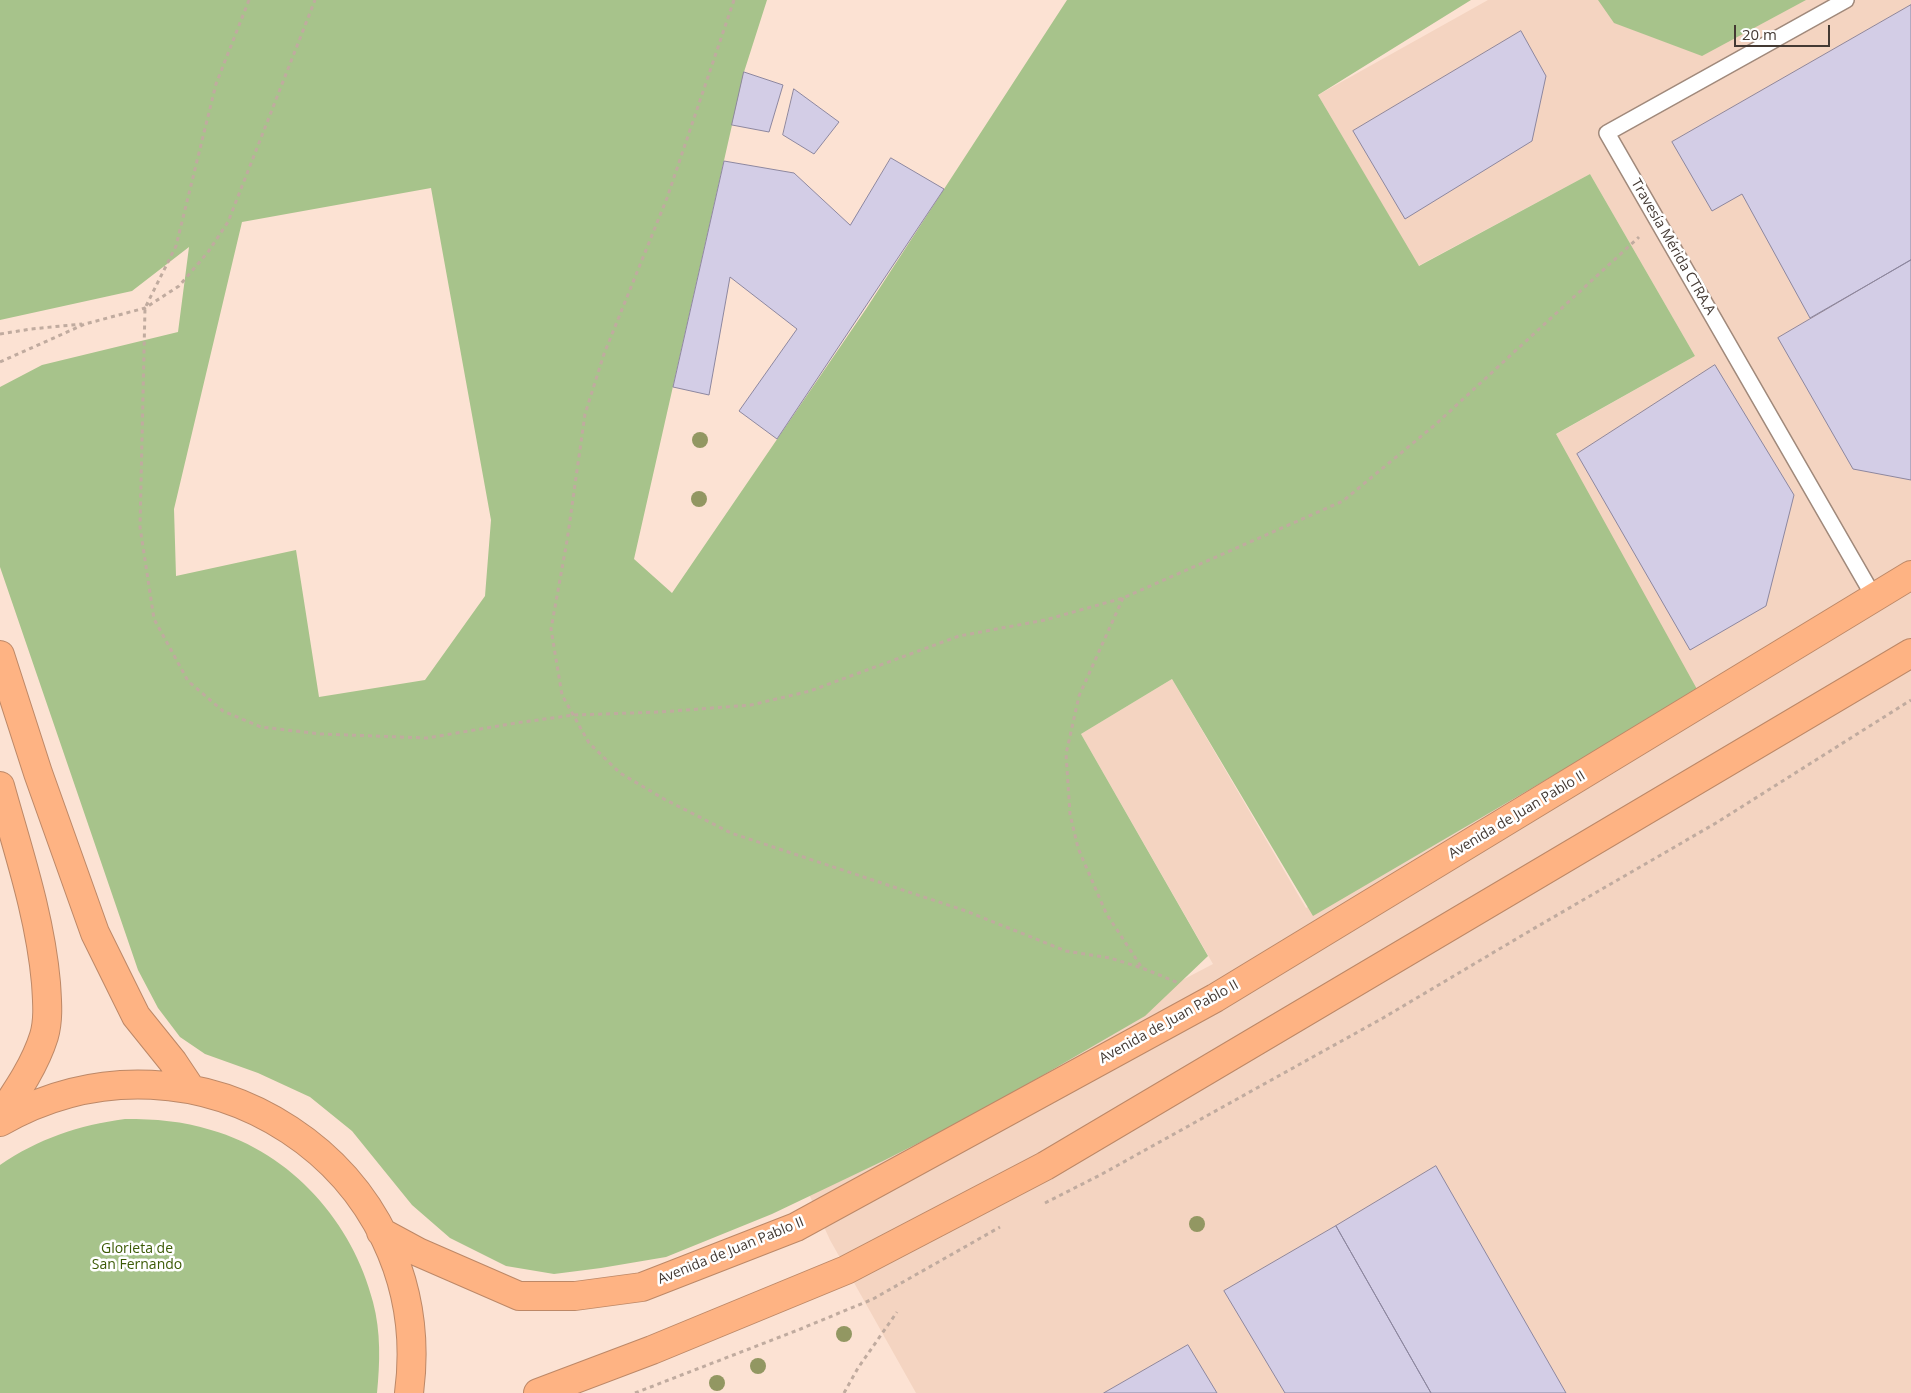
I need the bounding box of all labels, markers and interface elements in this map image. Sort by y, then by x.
scale bar [1736,15,1832,47]
text: 20 m [1742,24,1777,44]
street label: Travesía Mérida CTRA.A [1627,176,1719,318]
street label: Avenida de Juan Pablo II [1446,768,1588,862]
street label: Avenida de Juan Pablo II [1097,977,1241,1067]
street label: Avenida de Juan Pablo II [655,1214,807,1288]
park label: Glorieta de San Fernando [92,1241,182,1274]

